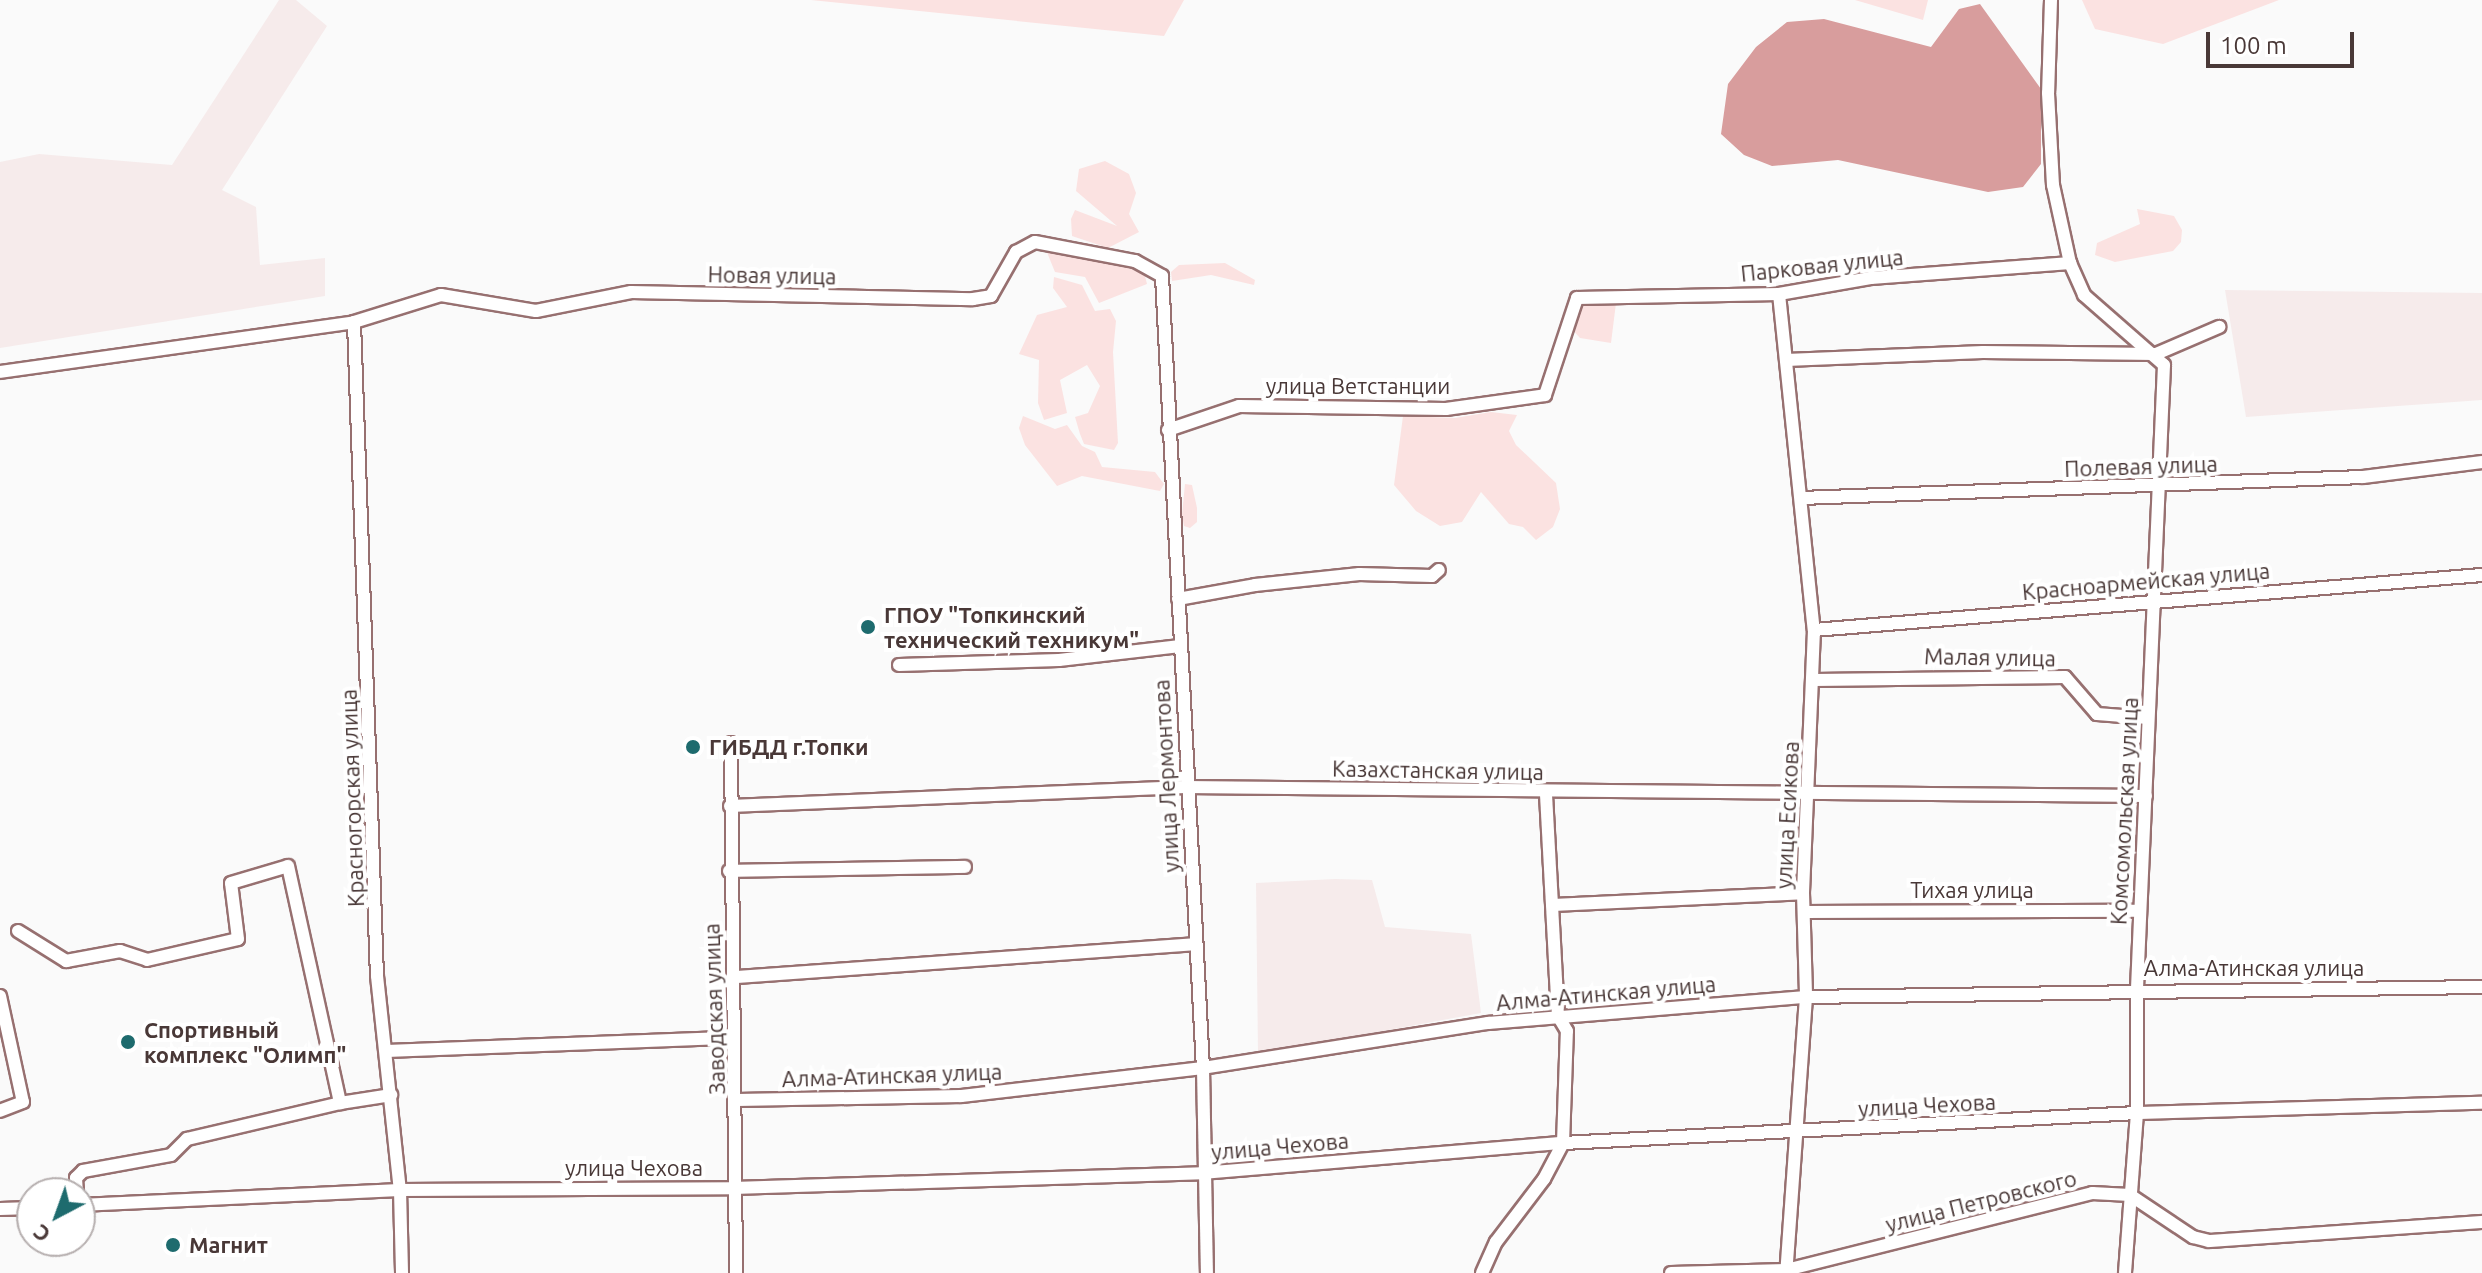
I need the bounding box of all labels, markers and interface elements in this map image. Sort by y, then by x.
scale bar [2210,16,2358,66]
text: 100 m [2220,32,2287,59]
street label: Парковая улица [1739,243,1905,287]
street label: Новая улица [707,261,837,289]
street label: улица Ветстанции [1266,373,1450,399]
street label: Полевая улица [2064,450,2218,482]
street label: Красноармейская улица [2021,557,2271,605]
place label: ГПОУ "Топкинский технический техникум" [884,601,1139,652]
marker: ГПОУ "Топкинский технический техникум" [859,618,877,636]
street label: Малая улица [1924,643,2056,671]
street label: улица Лермонтова [1148,679,1184,873]
street label: Красногорская улица [335,689,369,907]
street label: Комсомольская улица [2105,696,2143,926]
place label: ГИБДД г.Топки [709,734,868,760]
marker: ГИБДД г.Топки [684,738,702,756]
street label: улица Есикова [1770,740,1804,890]
street label: Казахстанская улица [1332,755,1544,785]
street label: Тихая улица [1910,877,2034,903]
street label: Заводская улица [698,923,730,1095]
street label: Алма-Атинская улица [2144,955,2364,981]
street label: Алма-Атинская улица [1495,970,1717,1016]
place label: Спортивный комплекс "Олимп" [144,1016,346,1068]
marker: Спортивный комплекс "Олимп" [119,1033,137,1051]
street label: Алма-Атинская улица [781,1058,1003,1092]
street label: улица Чехова [1857,1088,1997,1122]
street label: улица Чехова [1210,1127,1350,1165]
street label: улица Чехова [565,1155,703,1181]
street label: улица Петровского [1883,1164,2079,1238]
north arrow [16,1177,96,1257]
text: С [28,1220,55,1248]
place label: Магнит [189,1232,268,1258]
marker: Магнит [164,1236,182,1254]

